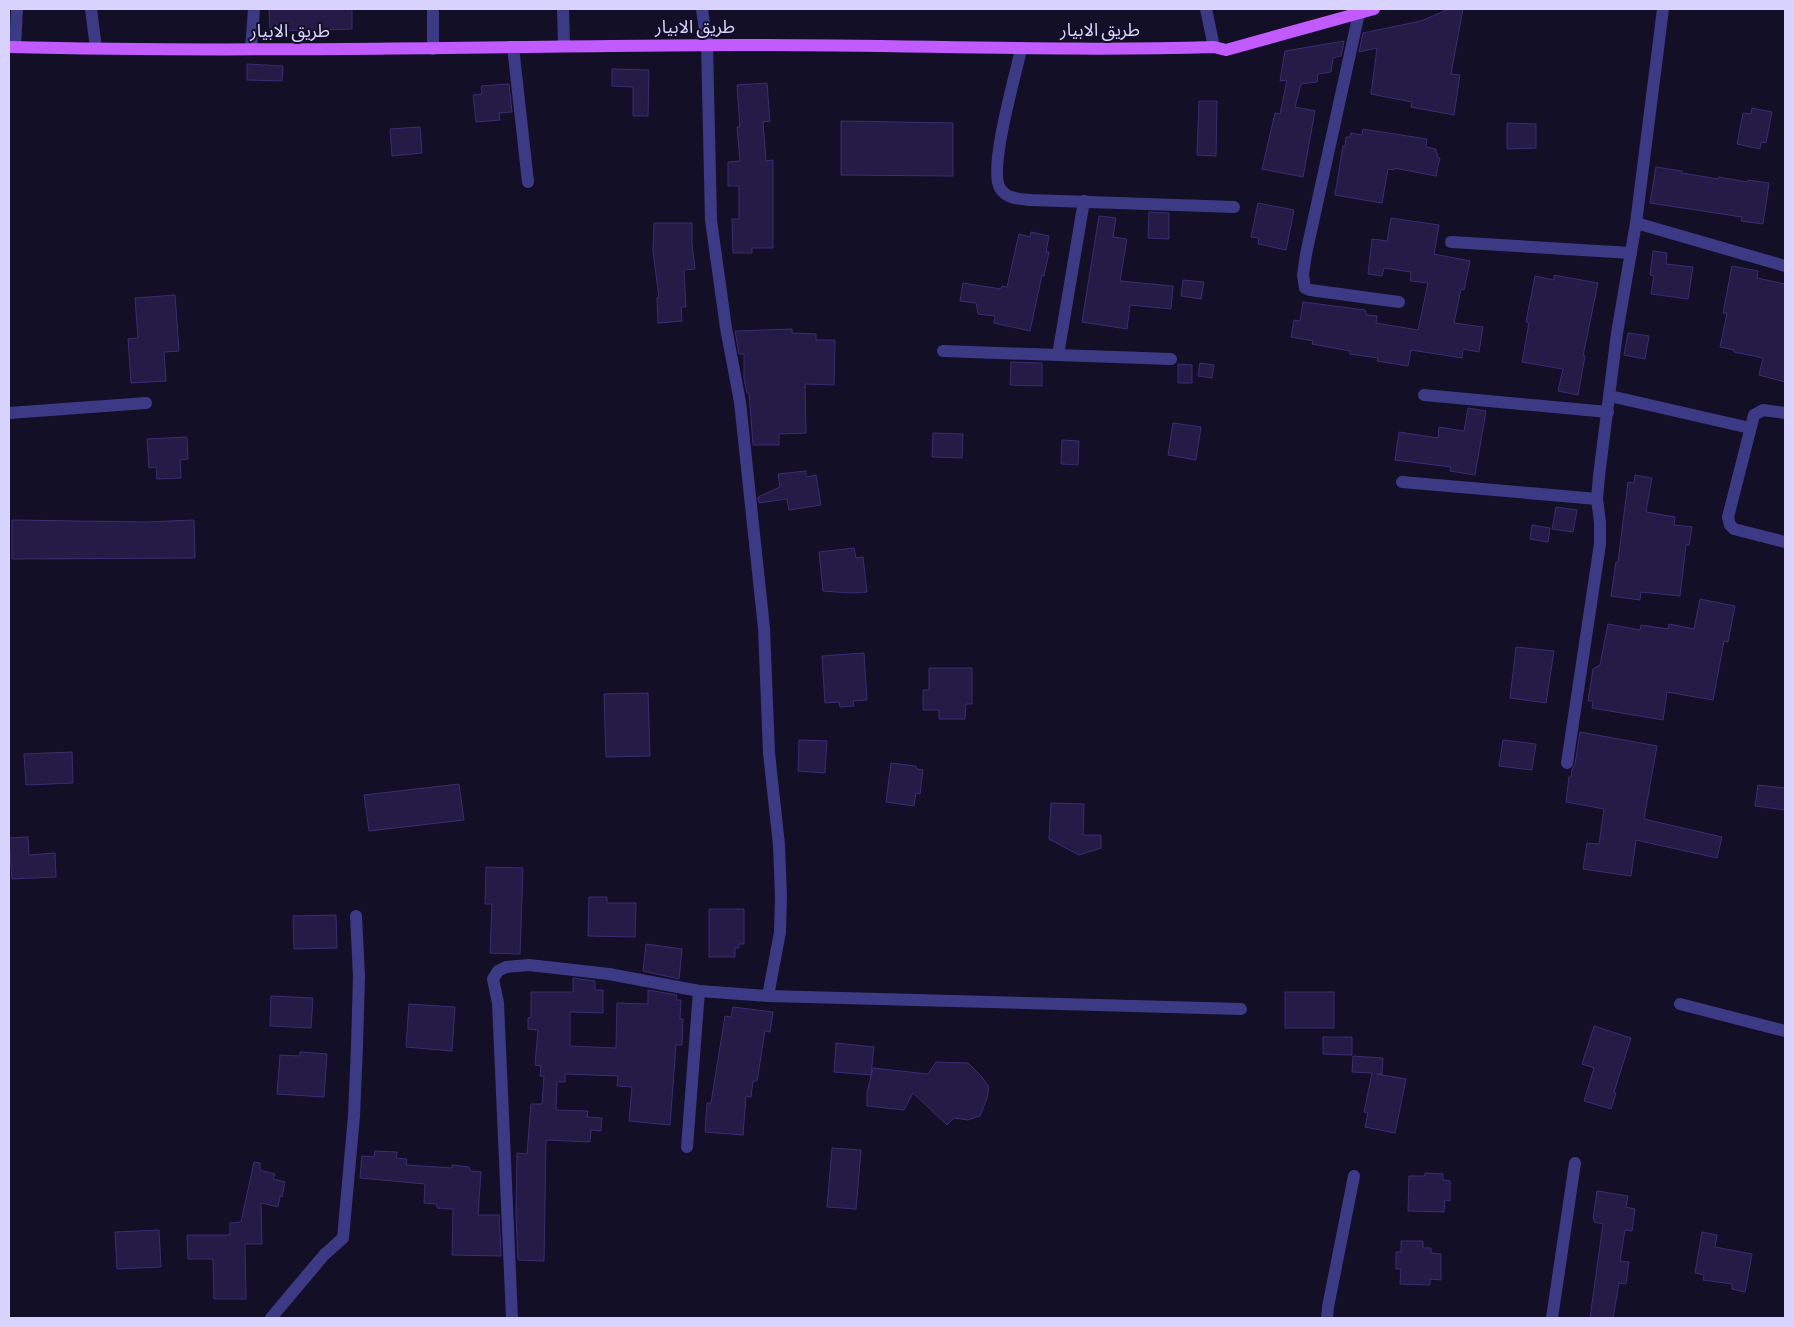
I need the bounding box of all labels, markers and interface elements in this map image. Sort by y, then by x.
street label: طريق الابيار [654,19,735,38]
street label: طريق الابيار [1059,22,1140,41]
street label: طريق الابيار [249,23,330,42]

